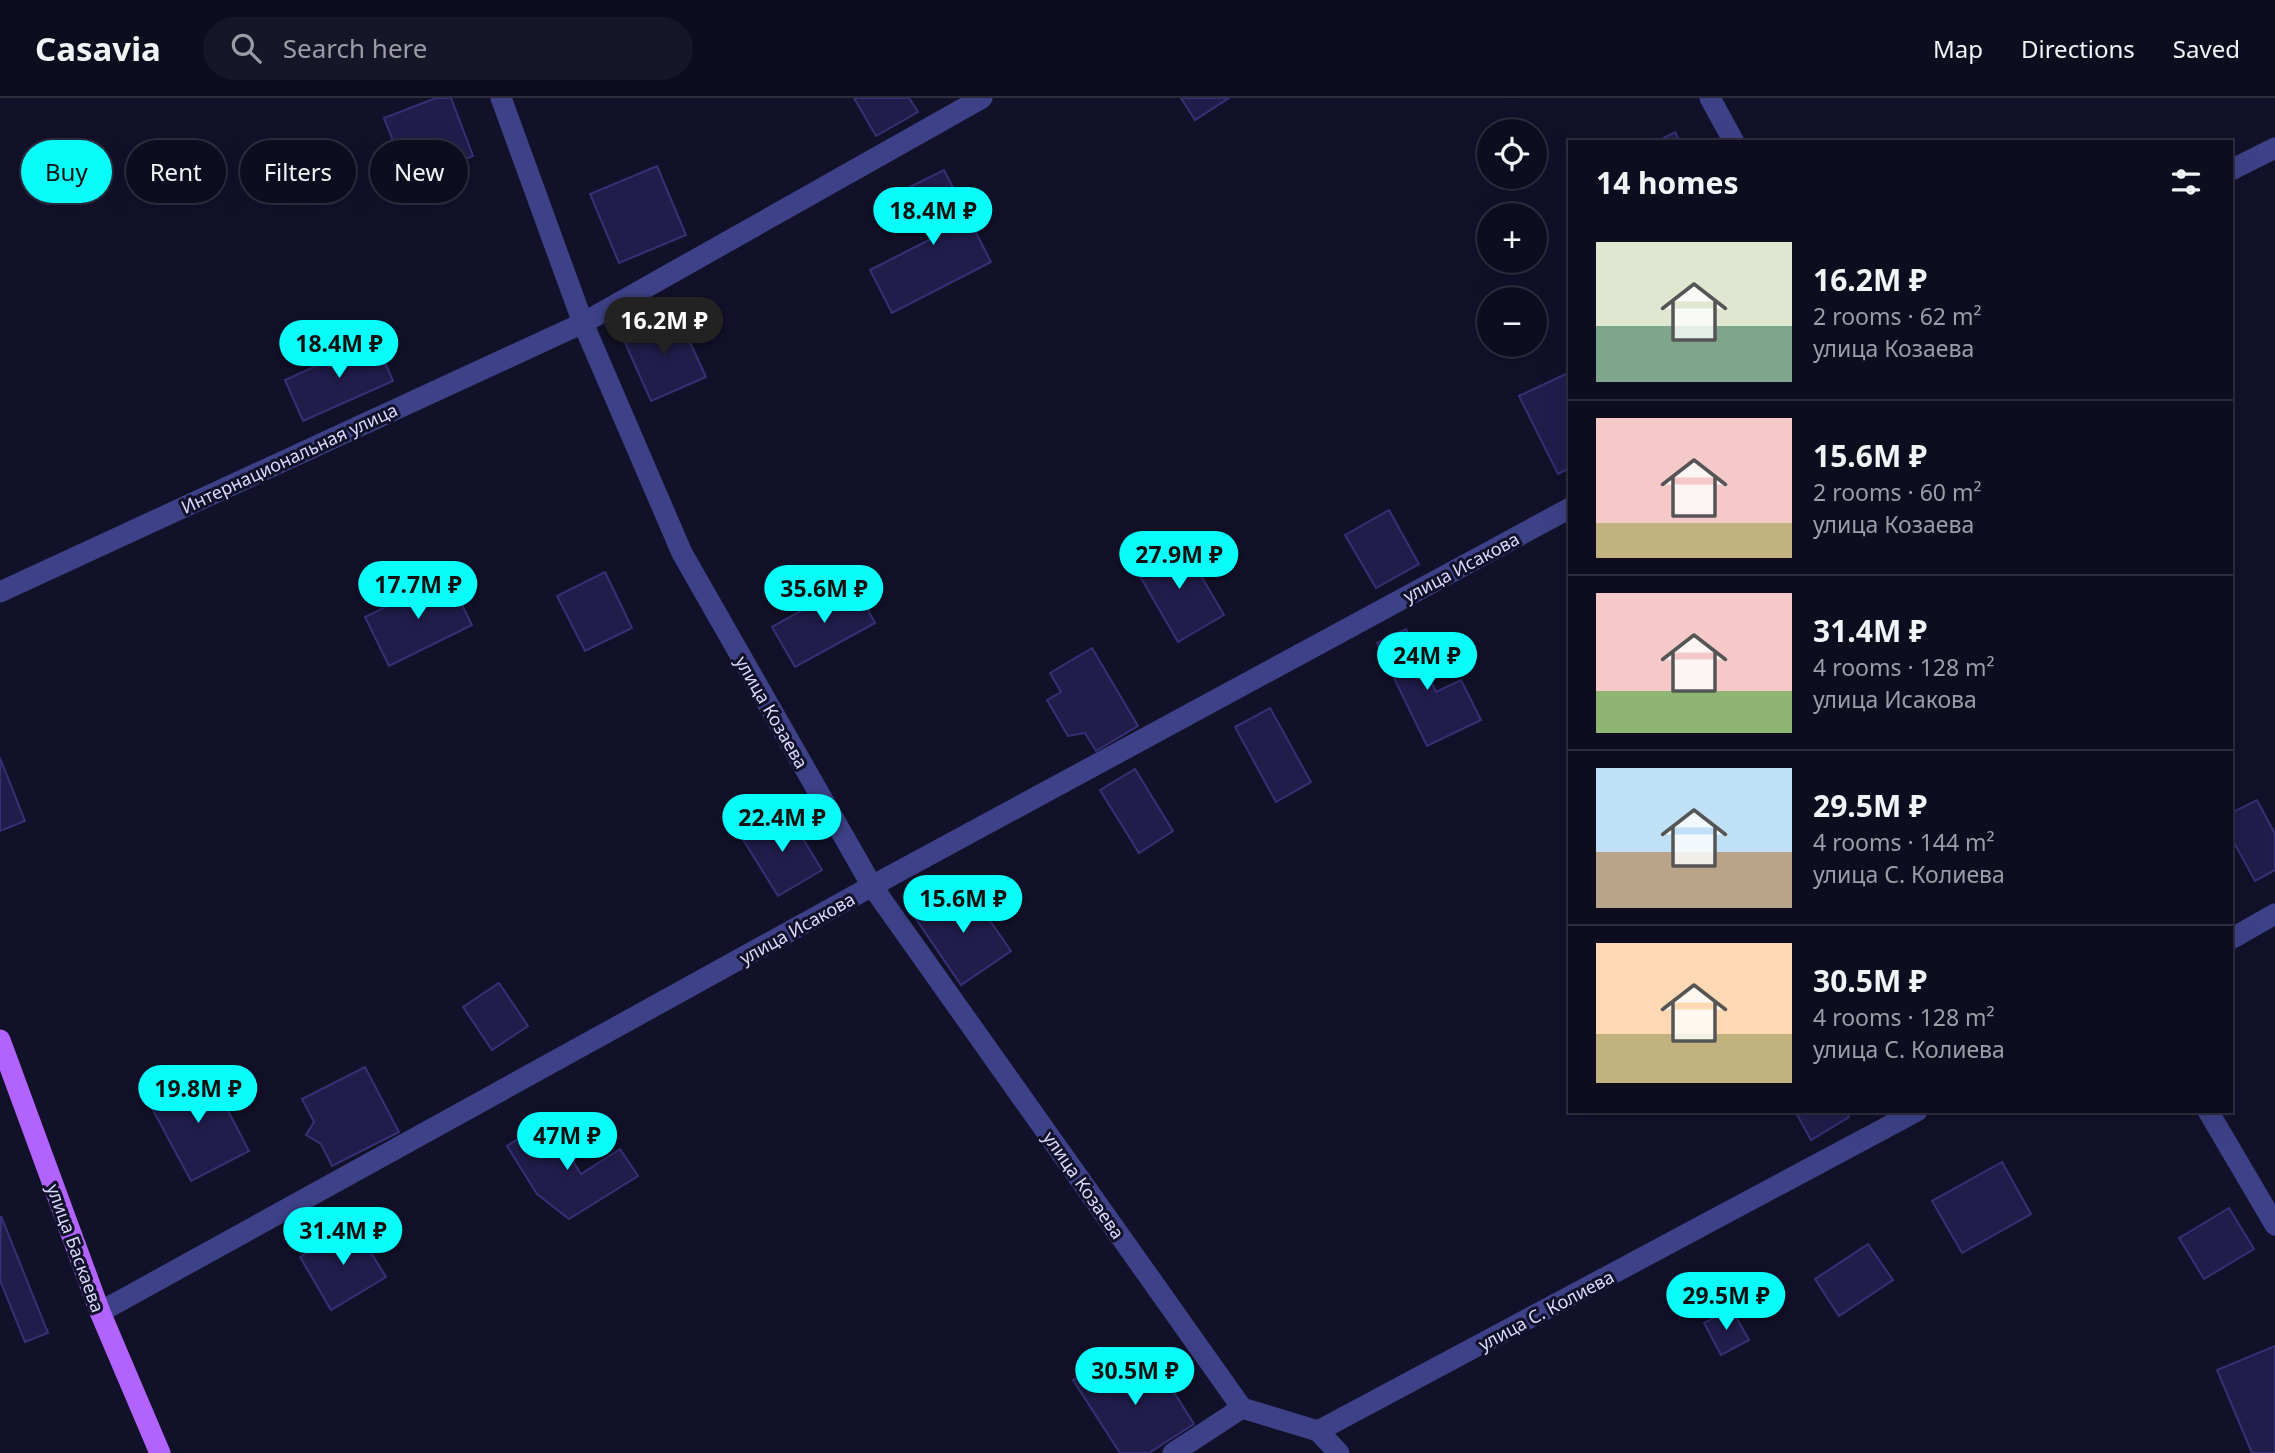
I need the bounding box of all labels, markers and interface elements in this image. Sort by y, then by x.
search box [203,17,693,80]
text: Casavia [35,26,161,71]
icon: search [227,29,265,67]
text: Search here [283,30,427,66]
text: Map [1933,32,1983,65]
text: Directions [2021,32,2135,65]
text: Saved [2173,32,2240,65]
map controls [1477,119,1547,357]
button: locate [1477,119,1547,189]
chip: Buy [21,140,112,203]
chip: Rent [126,140,226,203]
chip: Filters [240,140,356,203]
chip: New [370,140,468,203]
text: 14 homes [1596,162,1739,203]
icon: filters [2167,163,2205,201]
pin: 18.4M ₽ [868,188,998,247]
text: 18.4M ₽ [889,194,977,226]
button: + [1477,203,1547,273]
text: 16.2M ₽ [1813,259,1927,300]
icon: home [1652,270,1736,354]
button: − [1477,287,1547,357]
pin: 16.2M ₽ [599,298,729,357]
text: 2 rooms · 62 m² [1813,300,1982,332]
text: 16.2M ₽ [620,304,708,336]
pin: 18.4M ₽ [274,320,404,380]
text: 18.4M ₽ [295,327,383,359]
text: улица Козаева [1813,332,1974,364]
street label: Интернациональная улица [177,397,401,519]
text: 15.6M ₽ [1813,435,1927,476]
icon: home [1652,446,1736,530]
text: 2 rooms · 60 m² [1813,476,1982,508]
text: улица Козаева [1813,508,1974,540]
street label: улица Исакова [1399,526,1523,608]
pin: 27.9M ₽ [1114,532,1244,591]
text: 27.9M ₽ [1135,538,1223,570]
pin: 17.7M ₽ [353,561,483,621]
pin: 35.6M ₽ [759,566,889,625]
text: 17.7M ₽ [374,568,462,600]
text: 35.6M ₽ [780,572,868,604]
text: 31.4M ₽ [1813,610,1927,651]
icon: home [1652,621,1736,705]
pin: 24M ₽ [1378,632,1476,692]
text: 24M ₽ [1393,639,1461,671]
street label: улица Козаева [730,651,814,773]
text: 4 rooms · 128 m² [1813,651,1995,683]
text: улица Исакова [1813,683,1977,715]
text: 29.5M ₽ [1813,785,1927,826]
pin: 22.4M ₽ [717,794,847,854]
icon: home [1652,796,1736,880]
text: 22.4M ₽ [738,801,826,833]
text: 4 rooms · 144 m² [1813,826,1995,858]
text: улица С. Колиева [1813,858,2005,890]
pin: 15.6M ₽ [898,876,1028,935]
text: 15.6M ₽ [919,882,1007,914]
street label: улица Исакова [735,886,859,970]
text: 30.5M ₽ [1813,960,1927,1001]
icon: home [1652,971,1736,1055]
text: 4 rooms · 128 m² [1813,1001,1995,1033]
text: улица С. Колиева [1813,1033,2005,1065]
pin: 19.8M ₽ [133,1066,263,1125]
text: 19.8M ₽ [154,1072,242,1104]
pin: 47M ₽ [518,1112,616,1172]
text: 47M ₽ [533,1119,601,1151]
street label: улица Козаева [1038,1126,1130,1244]
street label: улица Баскаева [42,1180,110,1316]
pin: 31.4M ₽ [278,1208,408,1267]
text: 31.4M ₽ [299,1214,387,1246]
street label: улица С. Колиева [1474,1264,1618,1356]
pin: 29.5M ₽ [1661,1272,1791,1332]
text: 29.5M ₽ [1682,1279,1770,1311]
pin: 30.5M ₽ [1070,1348,1200,1407]
text: 30.5M ₽ [1091,1354,1179,1386]

